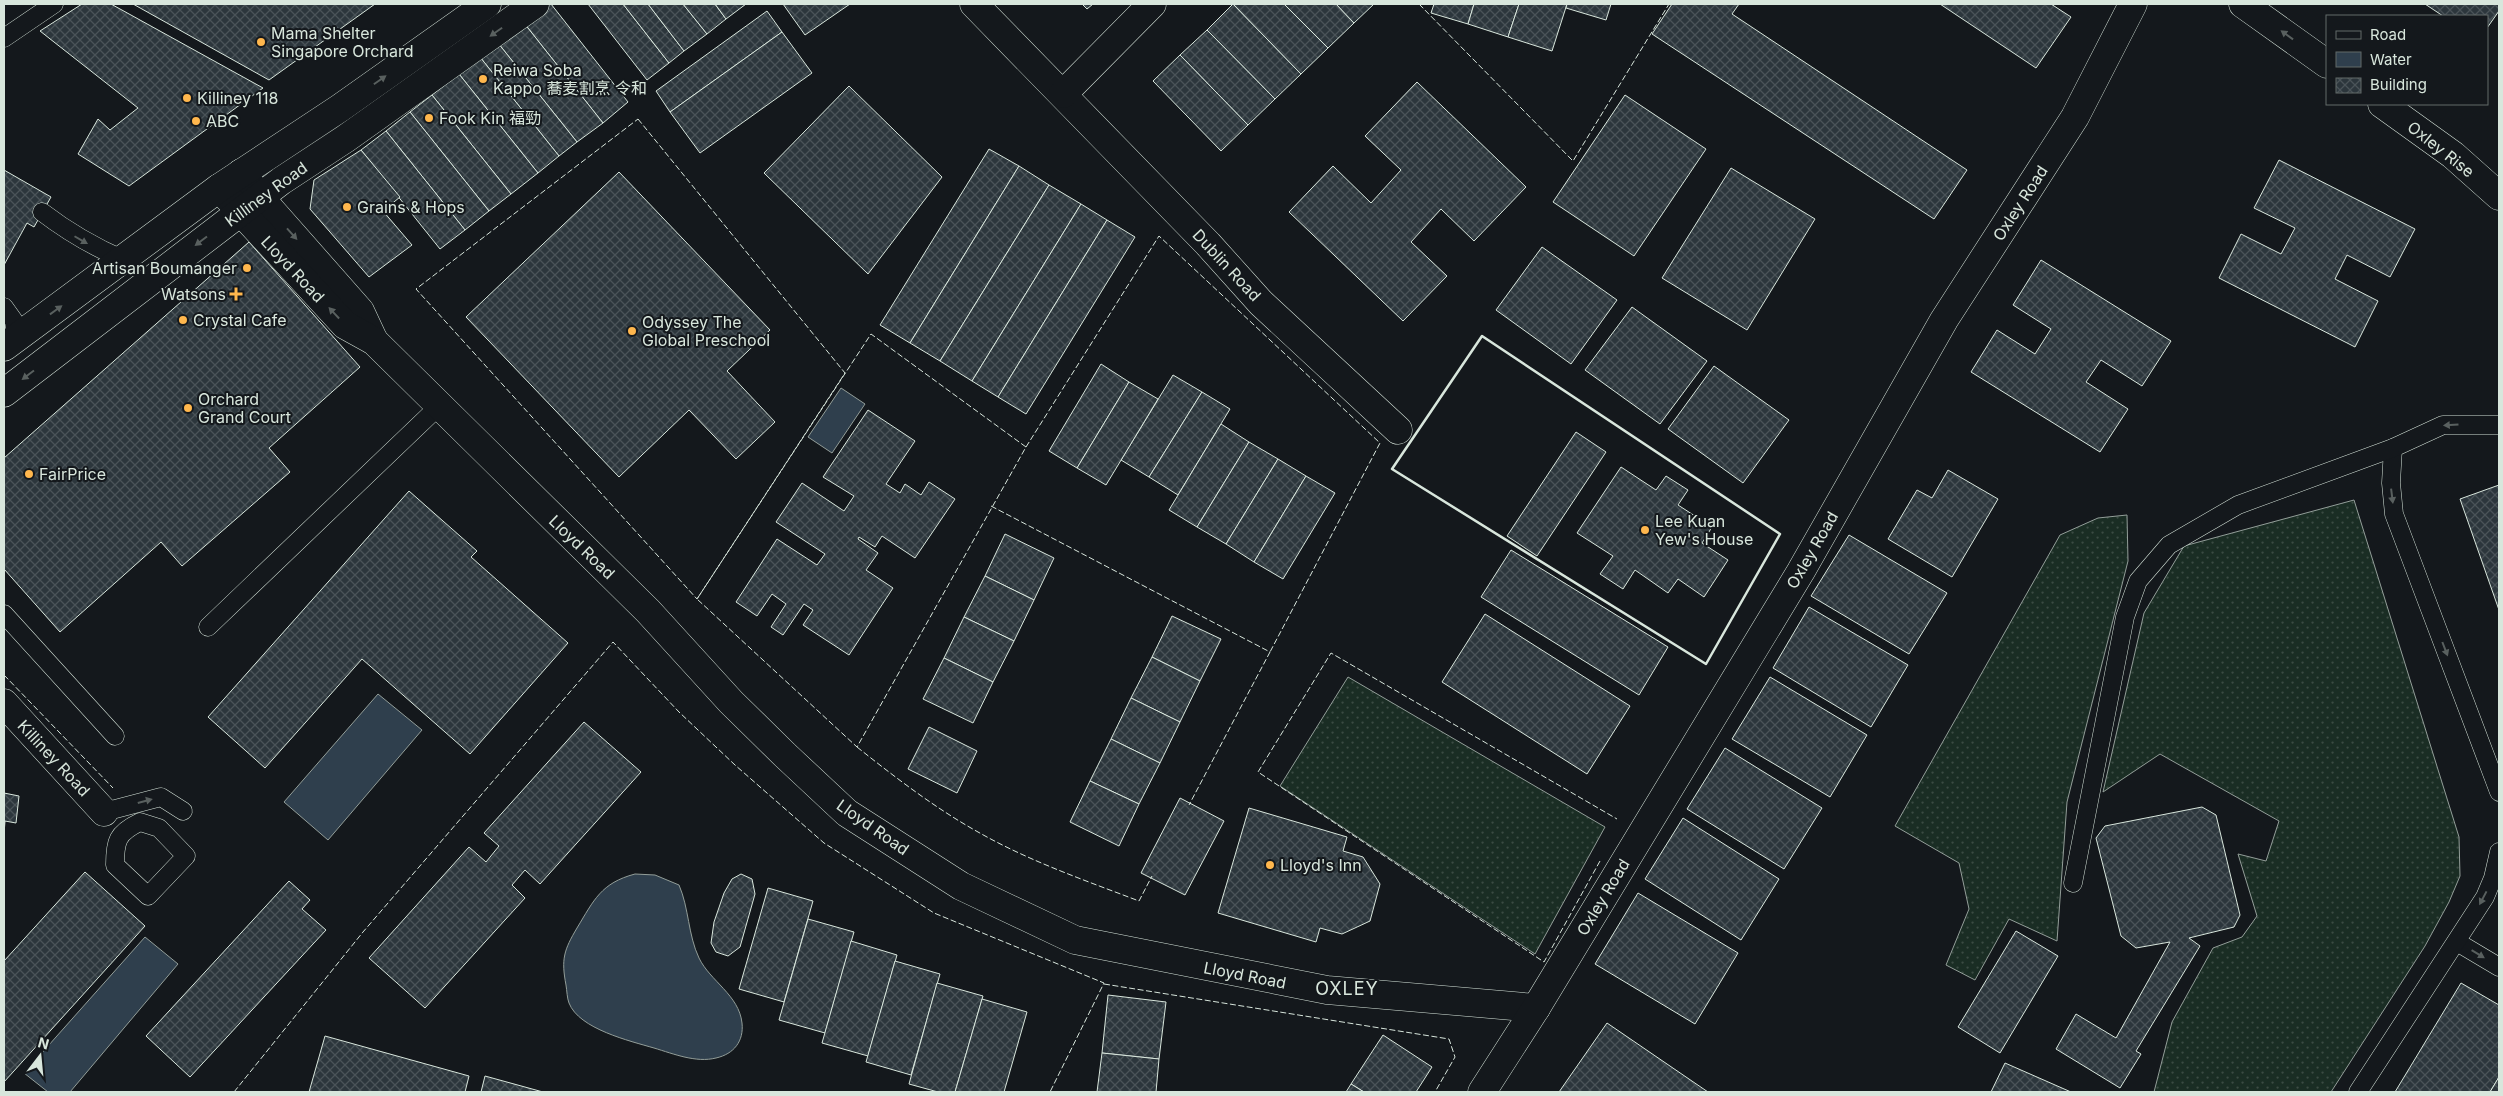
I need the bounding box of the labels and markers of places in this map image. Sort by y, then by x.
place label: Mama Shelter Singapore Orchard [271,23,414,61]
marker: Mama Shelter Singapore Orchard [255,36,267,48]
place label: Reiwa Soba Kappo 蕎麦割烹 令和 [493,60,647,98]
marker: Reiwa Soba Kappo 蕎麦割烹 令和 [477,73,489,85]
place label: Killiney 118 [197,88,278,108]
marker: Killiney 118 [181,92,193,104]
place label: Fook Kin 福勁 [439,108,541,128]
place label: ABC [206,111,239,131]
marker: Fook Kin 福勁 [423,112,435,124]
marker: ABC [190,115,202,127]
place label: Grains & Hops [357,197,465,217]
marker: Grains & Hops [341,201,353,213]
place label: Artisan Boumanger [92,258,237,278]
marker: Artisan Boumanger [241,262,253,274]
place label: Watsons [161,284,226,304]
marker: Watsons [230,288,242,300]
place label: Crystal Cafe [193,310,287,330]
place label: Odyssey The Global Preschool [642,312,770,350]
marker: Crystal Cafe [177,314,189,326]
marker: Odyssey The Global Preschool [626,325,638,337]
place label: Orchard Grand Court [198,389,291,427]
marker: Orchard Grand Court [182,402,194,414]
place label: FairPrice [39,464,106,484]
marker: FairPrice [23,468,35,480]
place label: Lee Kuan Yew's House [1655,511,1753,549]
marker: Lee Kuan Yew's House [1639,524,1651,536]
place label: Lloyd's Inn [1280,855,1362,875]
marker: Lloyd's Inn [1264,859,1276,871]

